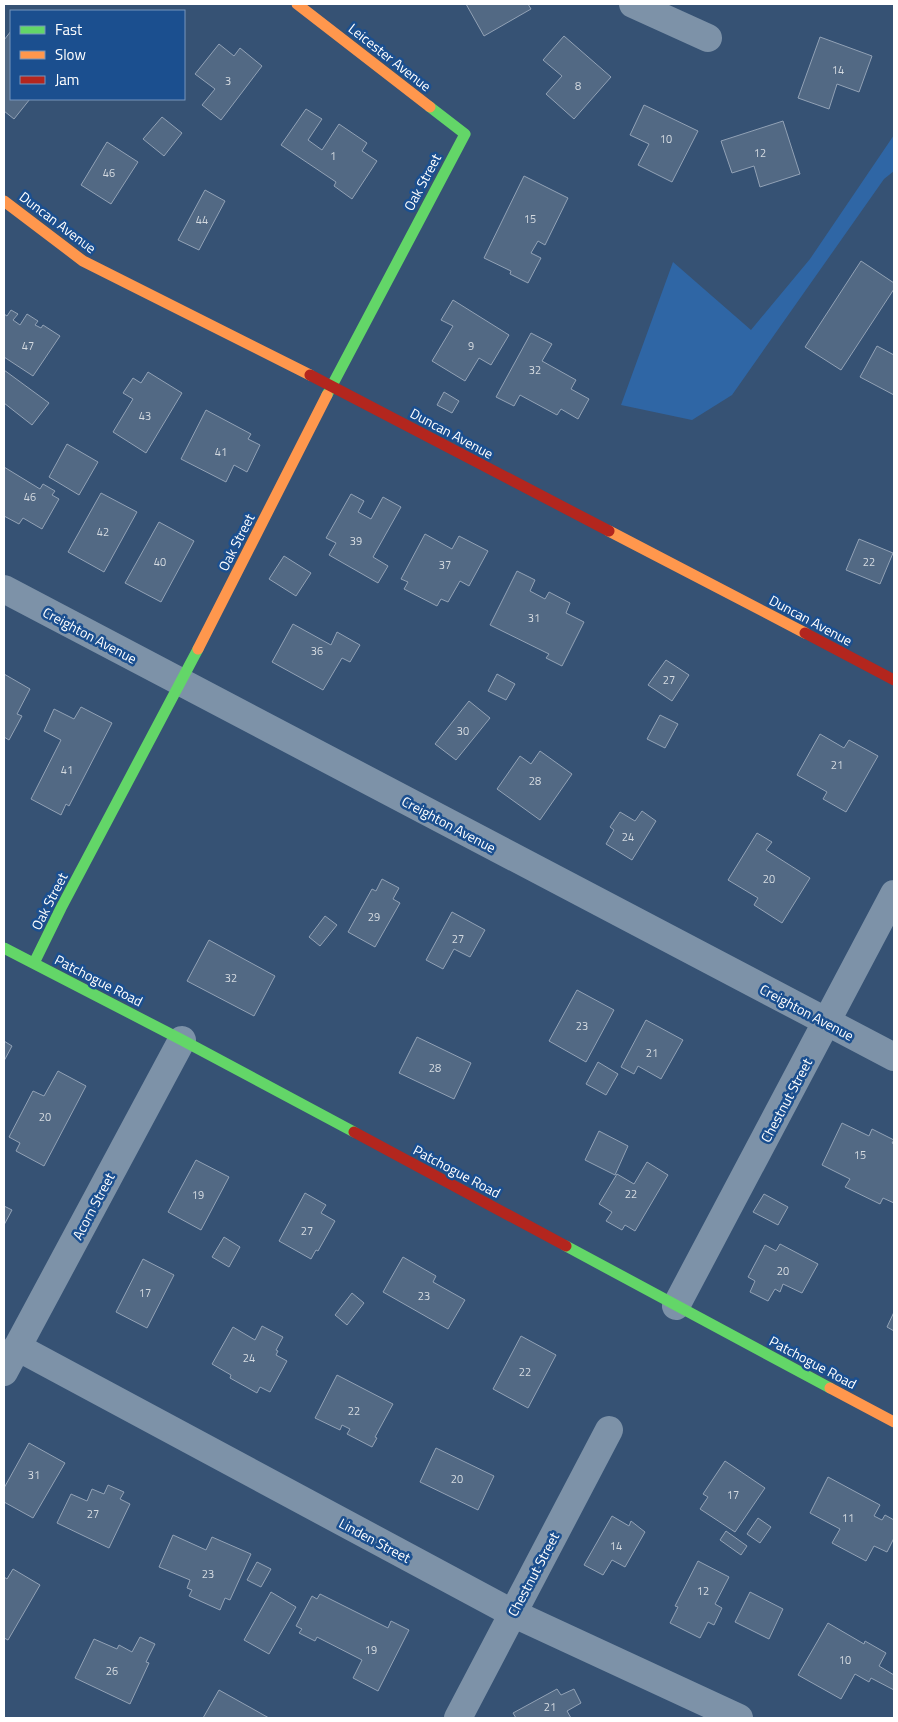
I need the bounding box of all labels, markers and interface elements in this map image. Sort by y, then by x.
legend [10,10,185,100]
text: Fast [55,18,83,41]
street label: Leicester Avenue [344,18,436,96]
text: Slow [55,43,86,66]
house number: 14 [832,62,844,78]
text: Jam [55,68,79,91]
house number: 3 [225,73,231,89]
house number: 8 [575,78,581,94]
house number: 10 [660,131,672,147]
house number: 12 [754,145,766,161]
house number: 1 [330,148,336,164]
street label: Oak Street [398,150,446,214]
house number: 46 [103,165,115,181]
street label: Duncan Avenue [15,186,101,258]
house number: 15 [524,211,536,227]
house number: 44 [196,212,208,228]
house number: 47 [22,338,34,354]
house number: 9 [468,338,474,354]
house number: 32 [529,362,541,378]
street label: Duncan Avenue [407,402,497,464]
house number: 43 [139,408,151,424]
house number: 41 [215,444,227,460]
house number: 46 [24,489,36,505]
street label: Oak Street [213,509,259,574]
house number: 42 [97,524,109,540]
house number: 39 [350,533,362,549]
house number: 40 [154,554,166,570]
house number: 22 [863,554,875,570]
house number: 37 [439,557,451,573]
street label: Duncan Avenue [766,589,856,651]
street label: Creighton Avenue [39,601,141,669]
house number: 31 [528,610,540,626]
house number: 36 [311,643,323,659]
house number: 27 [663,672,675,688]
house number: 30 [457,723,469,739]
house number: 21 [831,757,843,773]
house number: 41 [61,762,73,778]
house number: 28 [529,773,541,789]
street label: Creighton Avenue [398,790,500,858]
house number: 24 [622,829,634,845]
street label: Oak Street [26,868,72,933]
house number: 20 [763,871,775,887]
house number: 29 [368,909,380,925]
house number: 27 [452,931,464,947]
street label: Patchogue Road [51,949,147,1011]
house number: 32 [225,970,237,986]
street label: Creighton Avenue [756,978,858,1046]
house number: 23 [576,1018,588,1034]
house number: 21 [646,1045,658,1061]
street label: Chestnut Street [755,1054,817,1146]
house number: 28 [429,1060,441,1076]
house number: 20 [39,1109,51,1125]
street label: Patchogue Road [410,1139,504,1203]
house number: 15 [854,1147,866,1163]
street label: Acorn Street [67,1169,119,1243]
house number: 22 [625,1186,637,1202]
house number: 19 [192,1187,204,1203]
house number: 27 [301,1223,313,1239]
house number: 20 [777,1263,789,1279]
house number: 17 [139,1285,151,1301]
house number: 23 [418,1288,430,1304]
street label: Patchogue Road [766,1330,860,1394]
house number: 24 [243,1350,255,1366]
house number: 22 [519,1364,531,1380]
house number: 22 [348,1403,360,1419]
house number: 31 [28,1467,40,1483]
house number: 20 [451,1471,463,1487]
house number: 17 [727,1487,739,1503]
house number: 27 [87,1506,99,1522]
house number: 11 [842,1510,854,1526]
street label: Linden Street [335,1512,415,1568]
street label: Chestnut Street [502,1528,564,1620]
house number: 14 [610,1538,622,1554]
house number: 23 [202,1566,214,1582]
house number: 12 [697,1583,709,1599]
house number: 19 [365,1642,377,1658]
house number: 10 [839,1652,851,1668]
house number: 26 [106,1663,118,1679]
house number: 21 [544,1699,556,1715]

